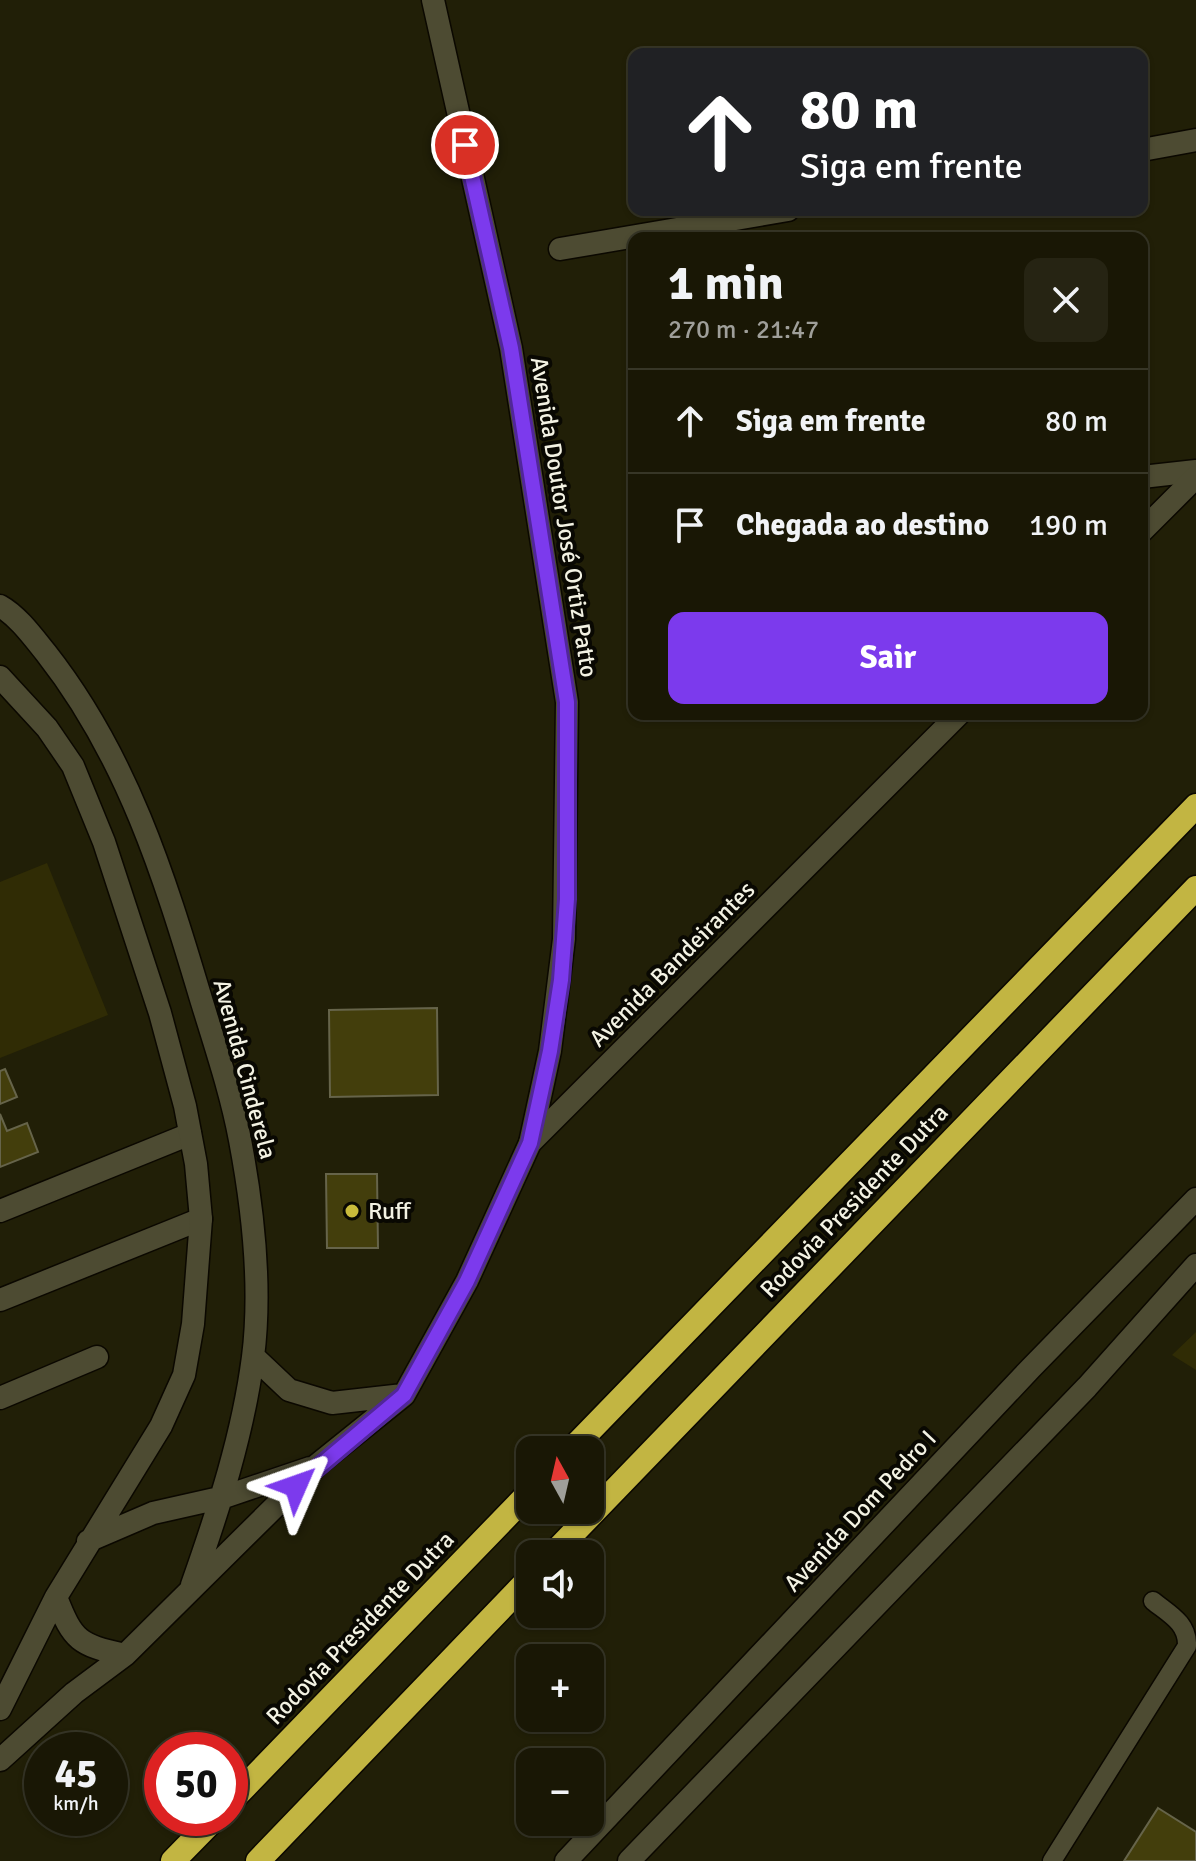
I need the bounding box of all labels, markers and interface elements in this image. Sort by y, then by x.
text: 80 m [800,75,918,144]
icon: ahead [668,80,772,184]
pin [431,111,499,179]
icon: arrive [443,123,487,167]
text: Siga em frente [800,144,1023,189]
text: 1 min [668,254,784,313]
button: close [1024,258,1108,342]
text: 270 m · 21:47 [668,314,819,346]
street label: Avenida Doutor José Ortiz Patto [524,355,604,679]
icon: ahead [668,399,712,443]
text: Siga em frente [736,403,926,440]
text: 80 m [1045,403,1108,440]
icon: arrive [668,503,712,547]
text: Chegada ao destino [736,507,989,544]
text: 190 m [1029,507,1108,544]
button: Sair [668,612,1108,704]
street label: Avenida Bandeirantes [583,875,761,1053]
street label: Avenida Cinderela [207,976,283,1162]
street label: Rodovia Presidente Dutra [754,1098,954,1304]
place label: Ruff [368,1196,412,1226]
marker: Ruff [343,1202,361,1220]
street label: Avenida Dom Pedro I [777,1424,943,1598]
north arrow [516,1436,604,1524]
map controls [516,1436,604,1836]
position arrow [254,1444,338,1528]
street label: Rodovia Presidente Dutra [260,1525,460,1731]
button: sound [516,1540,604,1628]
button: + [516,1644,604,1732]
speed limit sign: 50 [144,1732,248,1836]
button: − [516,1748,604,1836]
text: 45 [54,1749,98,1799]
text: km/h [53,1791,99,1816]

